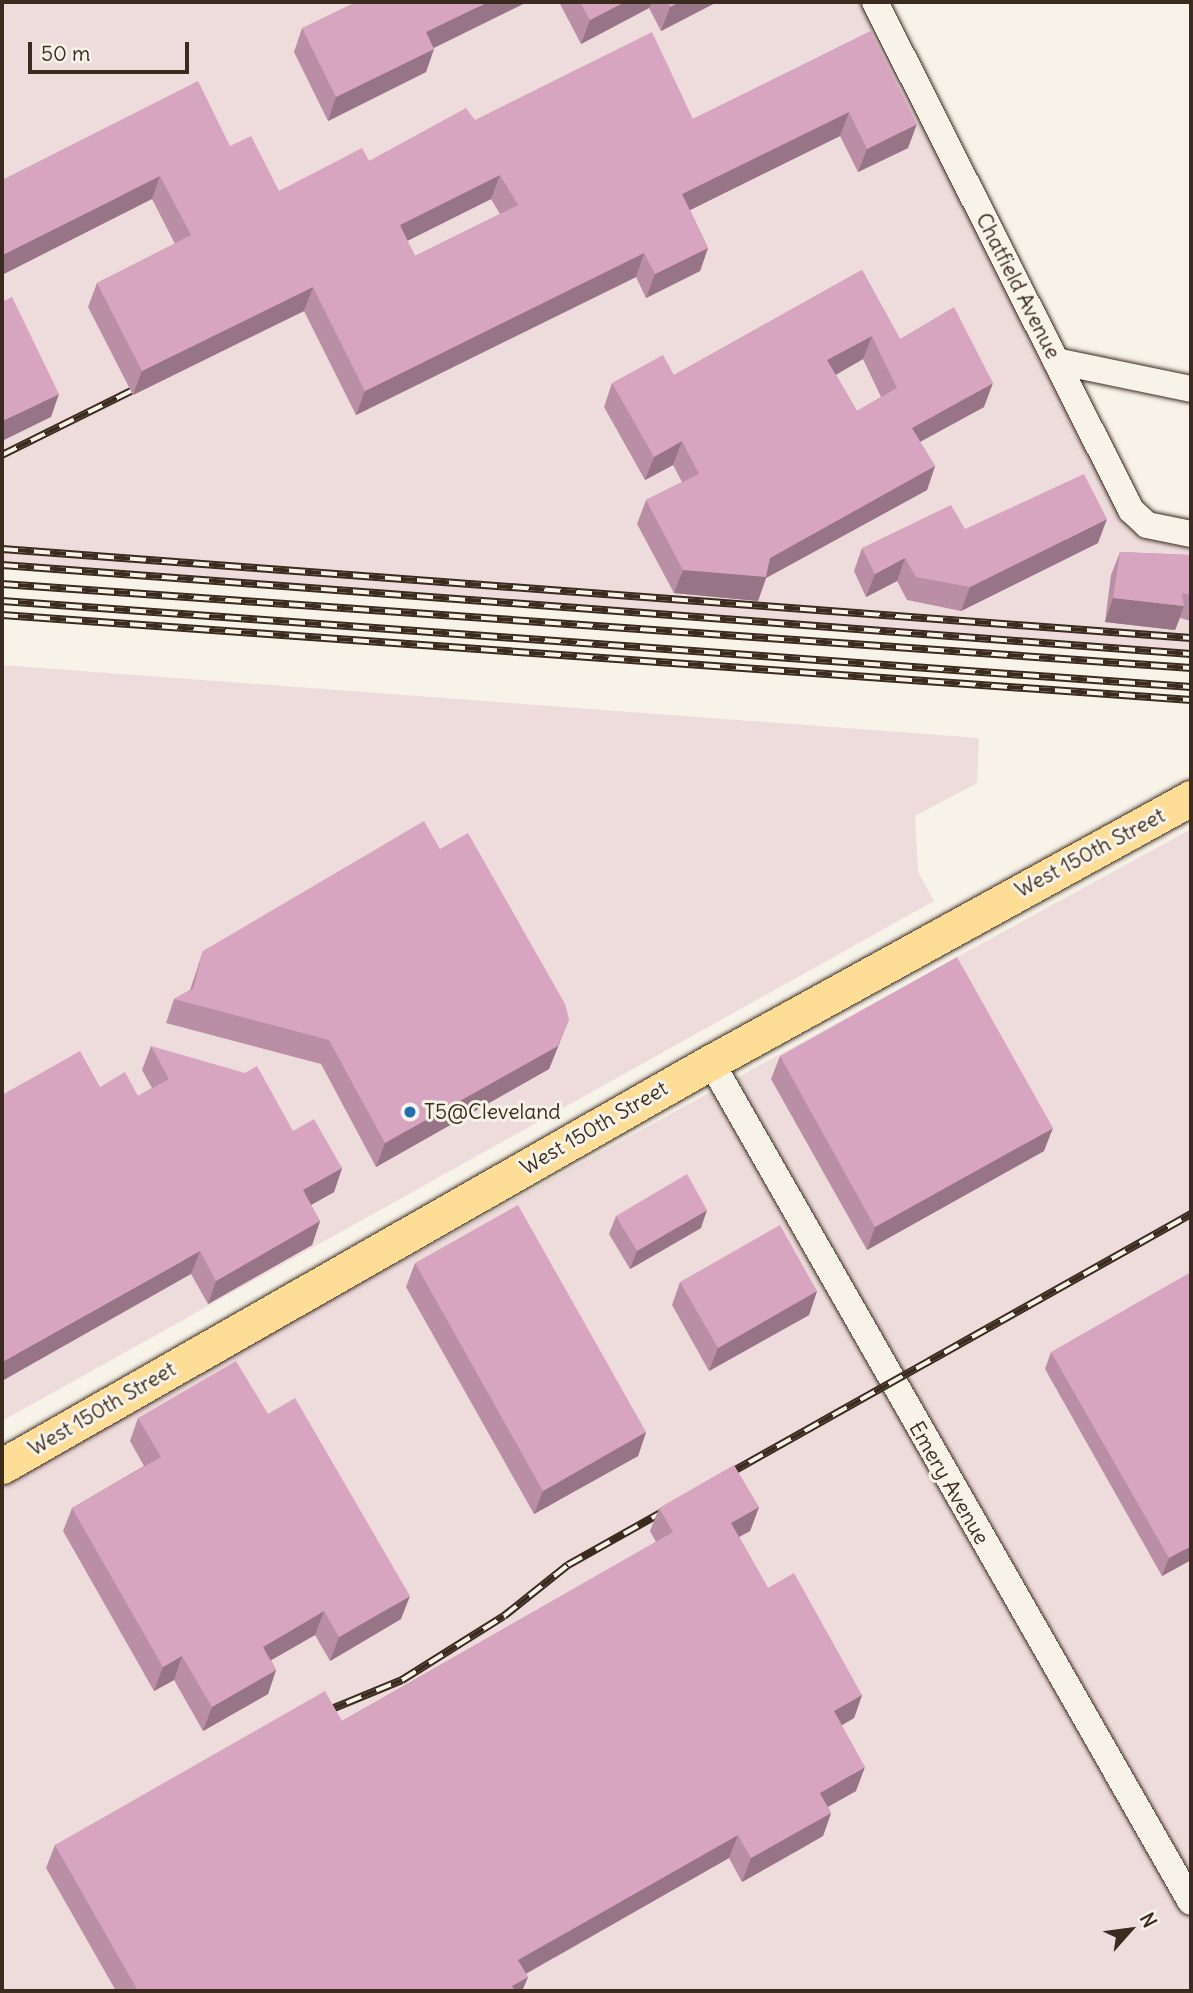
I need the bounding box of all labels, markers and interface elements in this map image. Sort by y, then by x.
scale bar [32,28,192,72]
text: 50 m [41,40,90,67]
street label: Chatfield Avenue [970,209,1066,363]
street label: West 150th Street [1011,803,1169,903]
street label: West 150th Street [516,1076,672,1180]
place label: T5@Cleveland [424,1099,561,1125]
marker: T5@Cleveland [402,1104,418,1120]
street label: West 150th Street [24,1357,180,1461]
street label: Emery Avenue [904,1417,994,1549]
north arrow [1095,1895,1165,1965]
text: N [1135,1909,1162,1932]

